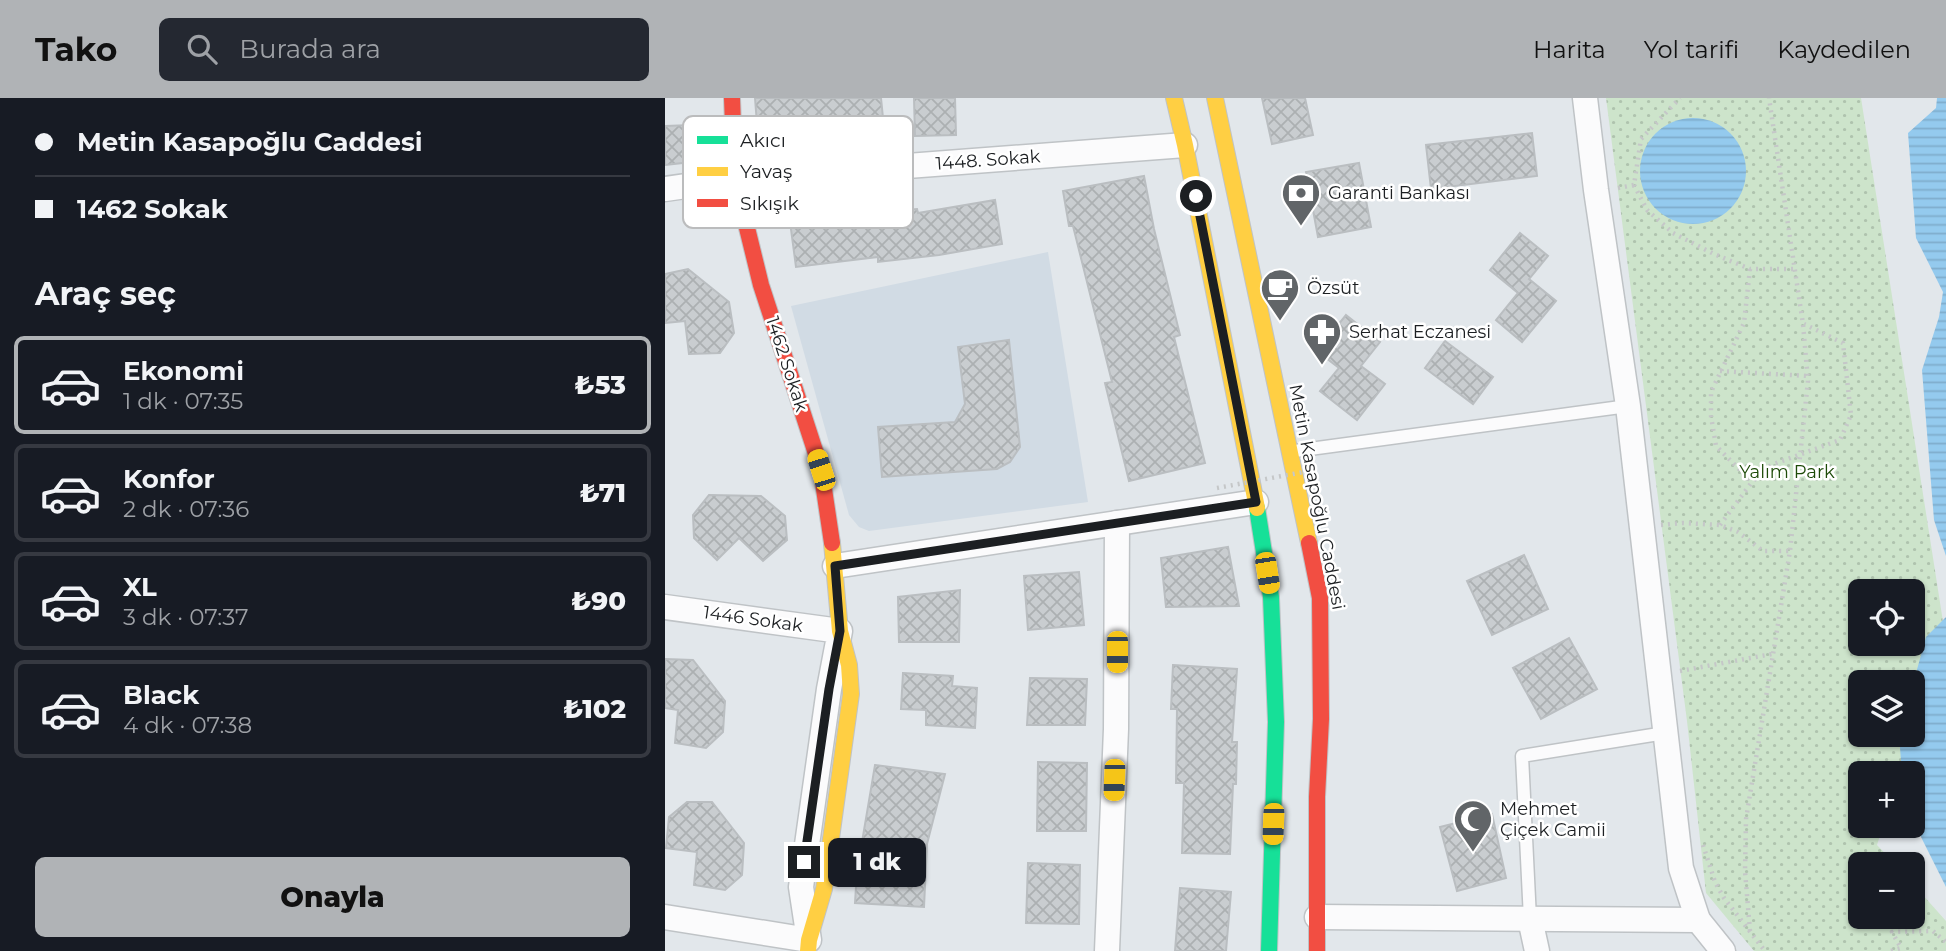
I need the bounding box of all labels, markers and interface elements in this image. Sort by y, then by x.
search box [159,18,649,81]
text: Tako [35,29,117,69]
icon: search [183,30,221,68]
text: Burada ara [239,33,381,65]
text: Harita [1533,35,1606,64]
text: Yol tarifi [1644,35,1739,64]
text: Kaydedilen [1777,35,1911,64]
legend [683,116,913,228]
text: Metin Kasapoğlu Caddesi [77,126,423,158]
text: Akıcı [740,129,786,152]
street label: 1448. Sokak [935,145,1041,175]
text: Yavaş [740,160,792,183]
bank icon: Garanti Bankası [1280,172,1322,227]
route start [1180,180,1212,212]
place label: Garanti Bankası [1328,182,1470,204]
text: Sıkışık [740,192,800,215]
text: 1462 Sokak [77,193,228,225]
cafe icon: Özsüt [1259,267,1301,322]
text: Araç seç [35,274,176,313]
place label: Özsüt [1307,277,1360,299]
pharmacy icon: Serhat Eczanesi [1301,311,1343,366]
street label: 1462 Sokak [761,314,813,415]
place label: Serhat Eczanesi [1349,321,1491,343]
icon: car [39,354,102,417]
text: Ekonomi [123,355,244,387]
text: ₺53 [575,369,626,401]
street label: Metin Kasapoğlu Caddesi [1284,382,1350,612]
text: 1 dk · 07:35 [123,387,243,415]
car [805,447,838,493]
park label: Yalım Park [1739,461,1835,483]
icon: car [39,462,102,525]
text: Konfor [123,463,215,495]
text: ₺71 [580,477,626,509]
text: 2 dk · 07:36 [123,495,249,523]
car [1254,551,1281,595]
icon: car [39,570,102,633]
text: XL [123,571,157,603]
map controls [1848,579,1925,929]
button: locate [1848,579,1925,656]
text: ₺90 [571,585,626,617]
street label: 1446 Sokak [702,601,804,637]
text: 3 dk · 07:37 [123,603,248,631]
car [1107,631,1128,673]
button: layers [1848,670,1925,747]
icon: car [39,678,102,741]
text: Black [123,679,199,711]
text: ₺102 [563,693,626,725]
text: 4 dk · 07:38 [123,711,252,739]
car [1103,759,1126,801]
button: + [1848,761,1925,838]
mosque icon: Mehmet Çiçek Camii [1452,798,1494,853]
place label: Mehmet Çiçek Camii [1500,798,1606,841]
car [1262,803,1285,845]
callout: 1 dk [829,838,927,886]
route end [788,846,820,878]
text: 1 dk [853,848,901,876]
button: − [1848,852,1925,929]
button: Onayla [35,857,630,937]

